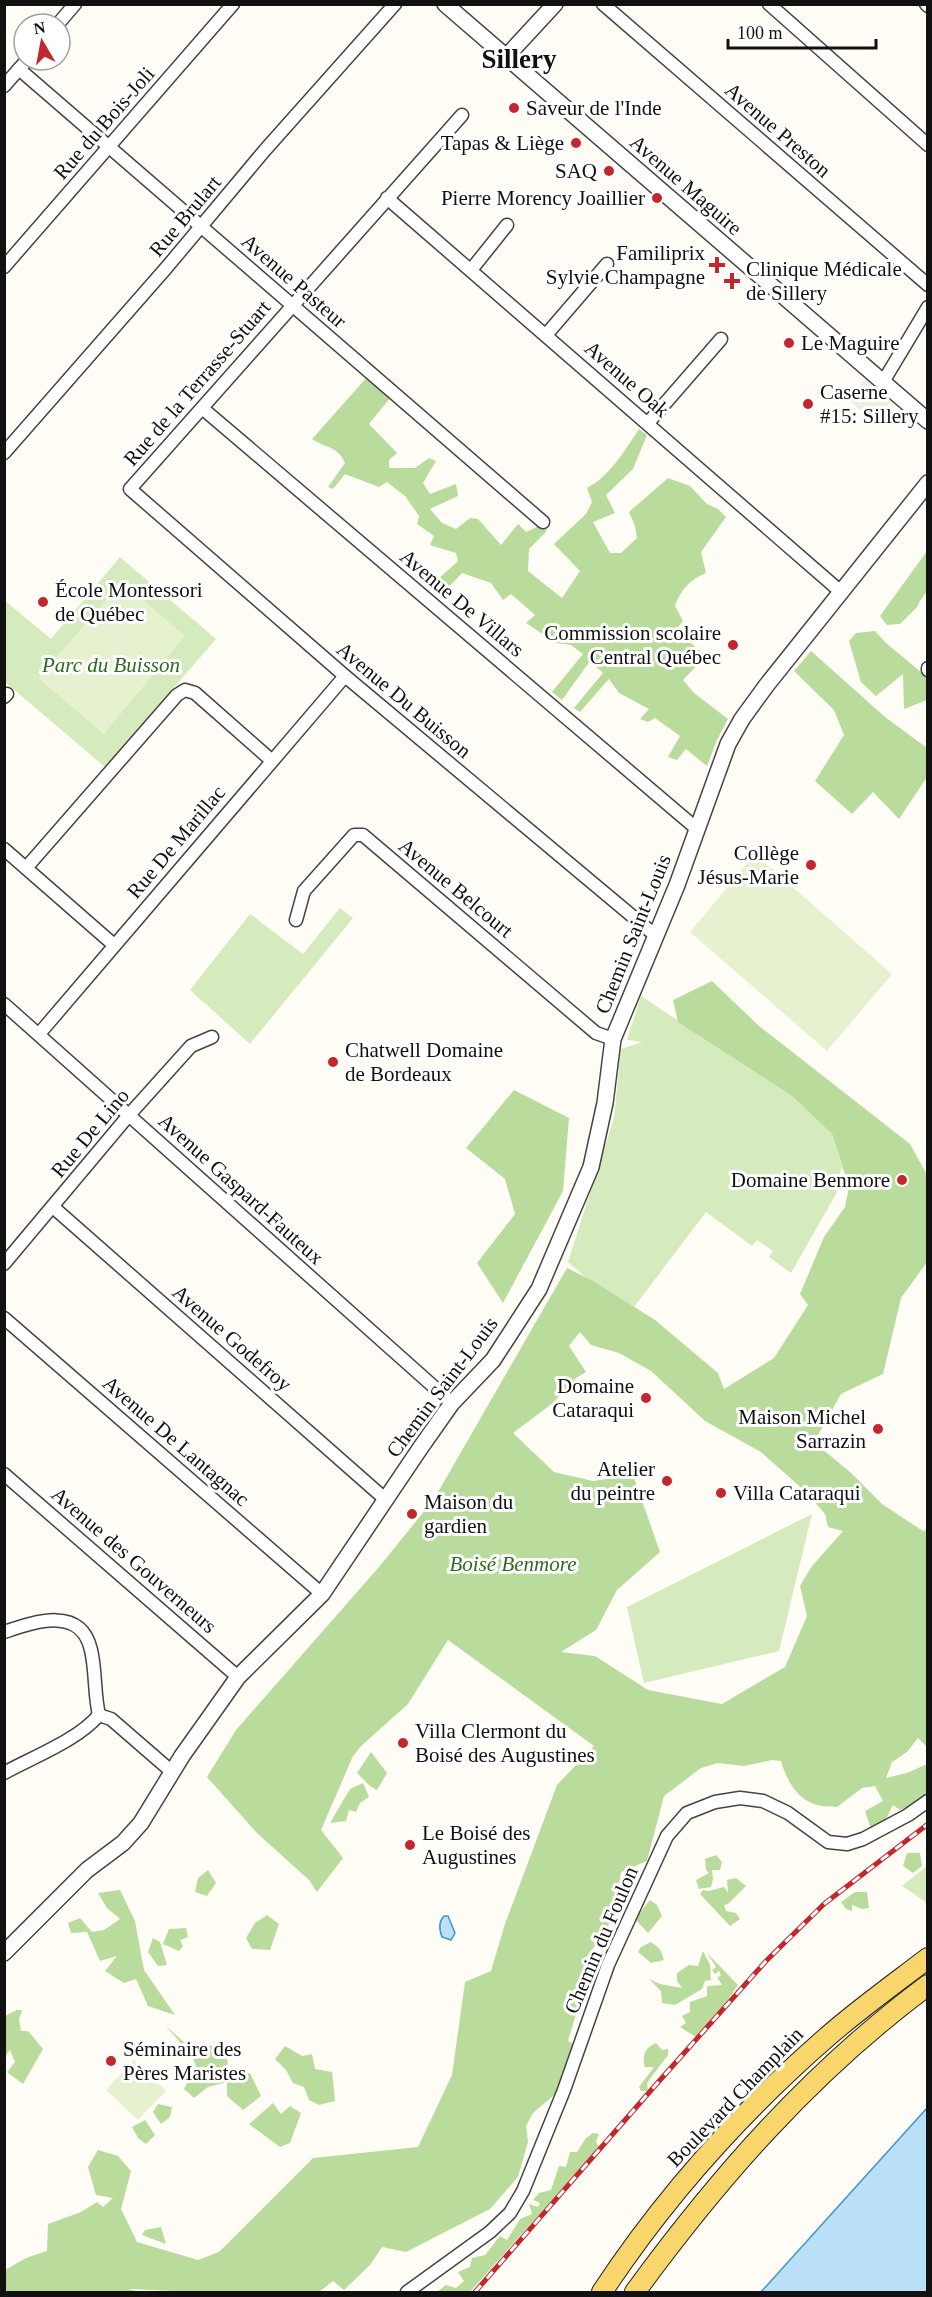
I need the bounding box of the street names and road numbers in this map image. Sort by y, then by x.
street label: Rue du Bois-Joli [49,62,159,184]
street label: Avenue Preston [720,78,836,183]
street label: Avenue Maguire [625,130,747,240]
street label: Rue Brulart [144,170,226,261]
street label: Avenue Pasteur [237,229,351,333]
street label: Rue de la Terrasse-Stuart [119,295,275,470]
street label: Avenue Oak [580,336,674,422]
street label: Avenue De Villars [395,544,529,662]
street label: Avenue Du Buisson [332,637,476,763]
street label: Rue De Marillac [122,781,230,903]
street label: Avenue Belcourt [394,833,518,943]
street label: Chemin Saint-Louis [590,851,676,1017]
street label: Rue De Lino [46,1084,134,1182]
street label: Avenue Gaspard-Fauteux [154,1109,329,1270]
street label: Avenue Godefroy [168,1280,297,1396]
street label: Chemin Saint-Louis [381,1312,503,1462]
street label: Avenue De Lantagnac [98,1371,254,1511]
street label: Avenue des Gouverneurs [47,1482,221,1638]
street label: Chemin du Foulon [559,1862,643,2017]
street label: Boulevard Champlain [662,2022,808,2172]

